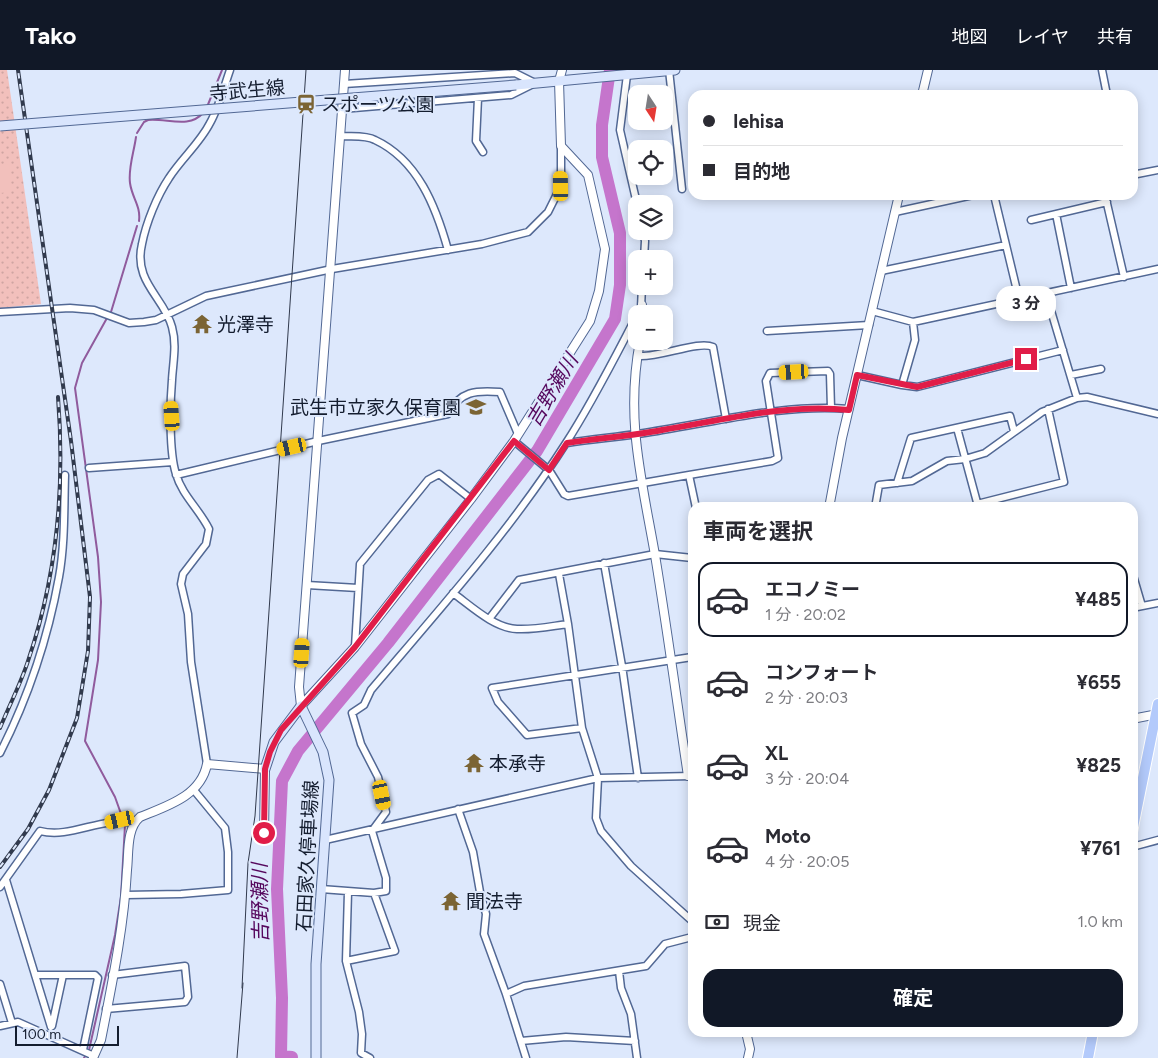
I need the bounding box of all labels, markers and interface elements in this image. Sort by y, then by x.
text: Tako [25,21,76,50]
text: 地図 [952,26,988,48]
text: レイヤ [1016,26,1069,48]
text: 共有 [1097,26,1133,48]
street label: 寺武生線 [208,76,286,105]
north arrow [628,85,672,130]
map controls [628,85,673,350]
station icon: スポーツ公園 [295,93,317,115]
place label: スポーツ公園 [321,93,435,116]
text: Iehisa [733,110,784,133]
button: locate [628,140,673,185]
text: 目的地 [733,160,790,183]
car [553,171,568,201]
button: layers [628,195,673,240]
button: + [628,250,673,295]
callout: 3 分 [996,286,1056,322]
text: 3 分 [1012,294,1040,313]
button: − [628,305,673,350]
temple icon: 光澤寺 [191,313,213,335]
place label: 光澤寺 [217,313,274,336]
water label: 吉野瀬川 [521,348,584,430]
route end [1015,348,1037,370]
car [778,364,809,380]
place label: 武生市立家久保育園 [290,396,461,419]
school or university icon: 武生市立家久保育園 [465,396,487,418]
car [163,401,180,431]
car [275,436,308,458]
text: 車両を選択 [703,518,813,545]
icon: car [705,577,750,622]
text: エコノミー [765,578,860,601]
text: ¥485 [1075,588,1121,611]
text: 1 分 · 20:02 [765,605,846,624]
car [293,638,310,668]
icon: car [705,660,750,705]
text: コンフォート [765,661,878,684]
text: ¥655 [1077,671,1121,694]
text: 2 分 · 20:03 [765,688,848,707]
text: XL [765,742,788,765]
icon: car [705,743,750,788]
temple icon: 本承寺 [463,752,485,774]
place label: 本承寺 [489,752,546,775]
text: ¥825 [1076,754,1121,777]
text: 3 分 · 20:04 [765,769,849,788]
car [371,779,392,811]
street label: 石田家久停車場線 [292,780,323,933]
car [103,809,136,831]
route start [253,822,275,844]
text: Moto [765,825,811,848]
icon: car [705,826,750,871]
text: ¥761 [1080,837,1121,860]
text: 4 分 · 20:05 [765,852,850,871]
water label: 吉野瀬川 [247,861,273,943]
temple icon: 聞法寺 [440,890,462,912]
place label: 聞法寺 [466,890,523,913]
icon: cash [703,908,731,936]
text: 現金 [743,912,781,935]
text: 1.0 km [1077,912,1123,931]
button: 確定 [703,969,1123,1027]
scale bar [15,1023,119,1046]
text: 100 m [22,1026,61,1043]

